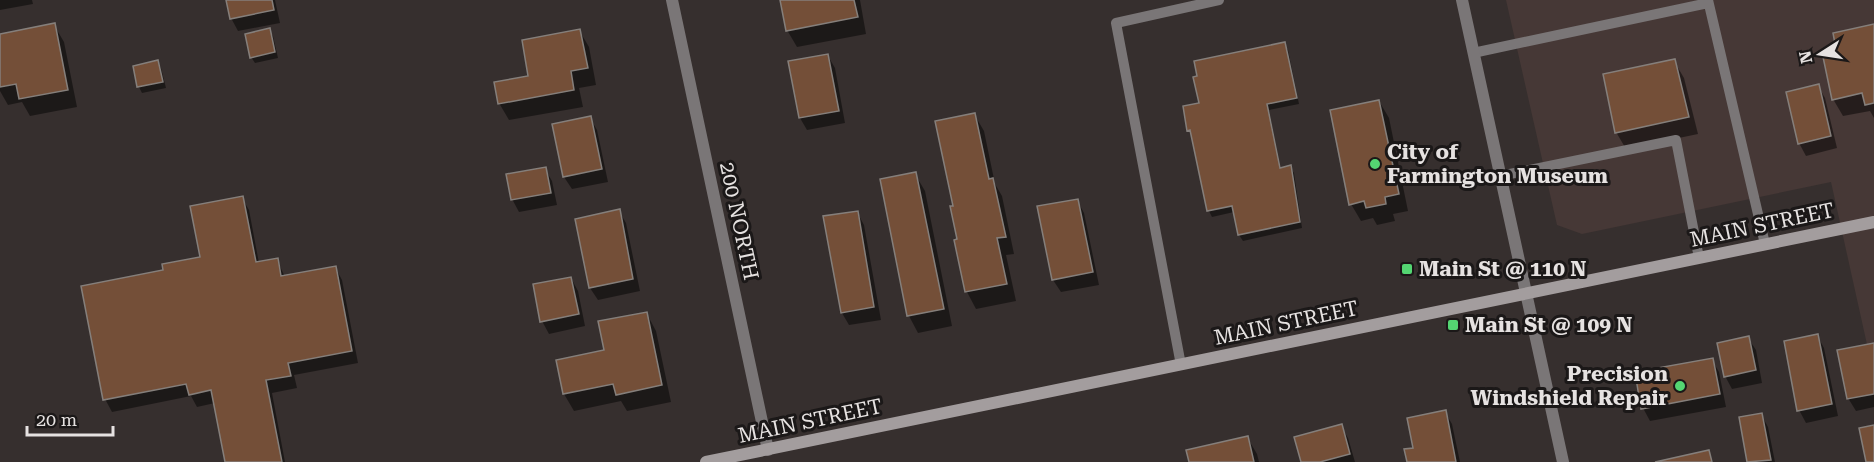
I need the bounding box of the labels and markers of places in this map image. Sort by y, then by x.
place label: City of Farmington Museum [1387,140,1608,188]
marker: City of Farmington Museum [1368,157,1382,171]
place label: Main St @ 110 N [1419,257,1587,281]
marker: Main St @ 110 N [1400,262,1414,276]
place label: Main St @ 109 N [1465,313,1633,337]
marker: Main St @ 109 N [1446,318,1460,332]
place label: Precision Windshield Repair [1471,362,1668,410]
marker: Precision Windshield Repair [1673,379,1687,393]

